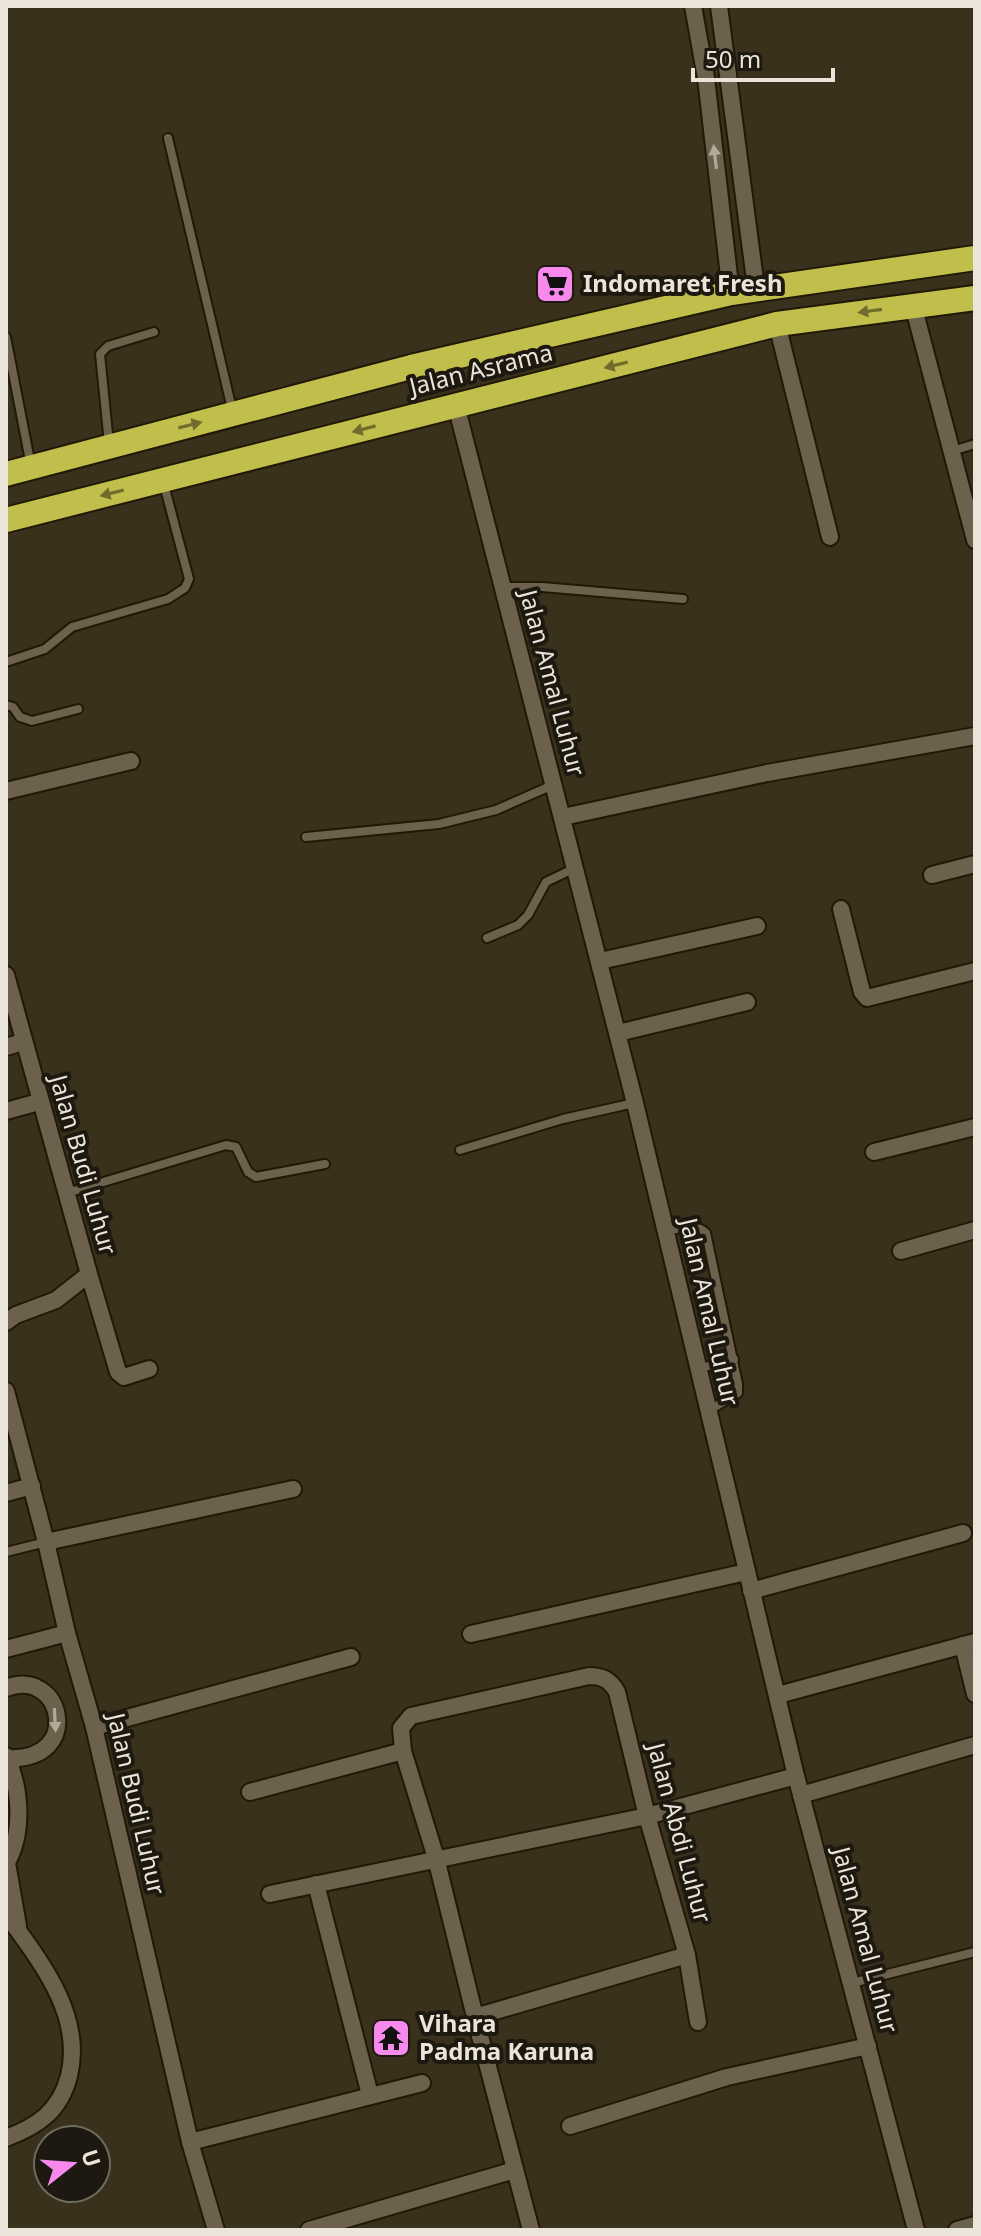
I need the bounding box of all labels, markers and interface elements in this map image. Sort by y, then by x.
scale bar [693,32,833,82]
text: 50 m [705,42,761,75]
one-way arrow [708,144,721,169]
supermarket icon: Indomaret Fresh [534,263,576,305]
place label: Indomaret Fresh [583,266,783,299]
one-way arrow [857,305,882,318]
street label: Jalan Asrama [404,335,556,403]
one-way arrow [603,359,628,371]
one-way arrow [177,418,202,431]
one-way arrow [351,423,376,435]
one-way arrow [99,488,124,500]
street label: Jalan Amal Luhur [512,584,594,779]
street label: Jalan Budi Luhur [42,1069,126,1258]
street label: Jalan Amal Luhur [672,1213,748,1409]
one-way arrow [49,1708,62,1734]
street label: Jalan Budi Luhur [100,1708,174,1898]
street label: Jalan Abdi Luhur [640,1737,720,1926]
street label: Jalan Amal Luhur [825,1841,907,2036]
place label: Vihara Padma Karuna [419,2006,594,2067]
temple icon: Vihara Padma Karuna [370,2017,412,2059]
north arrow [32,2124,112,2204]
text: U [75,2146,109,2170]

